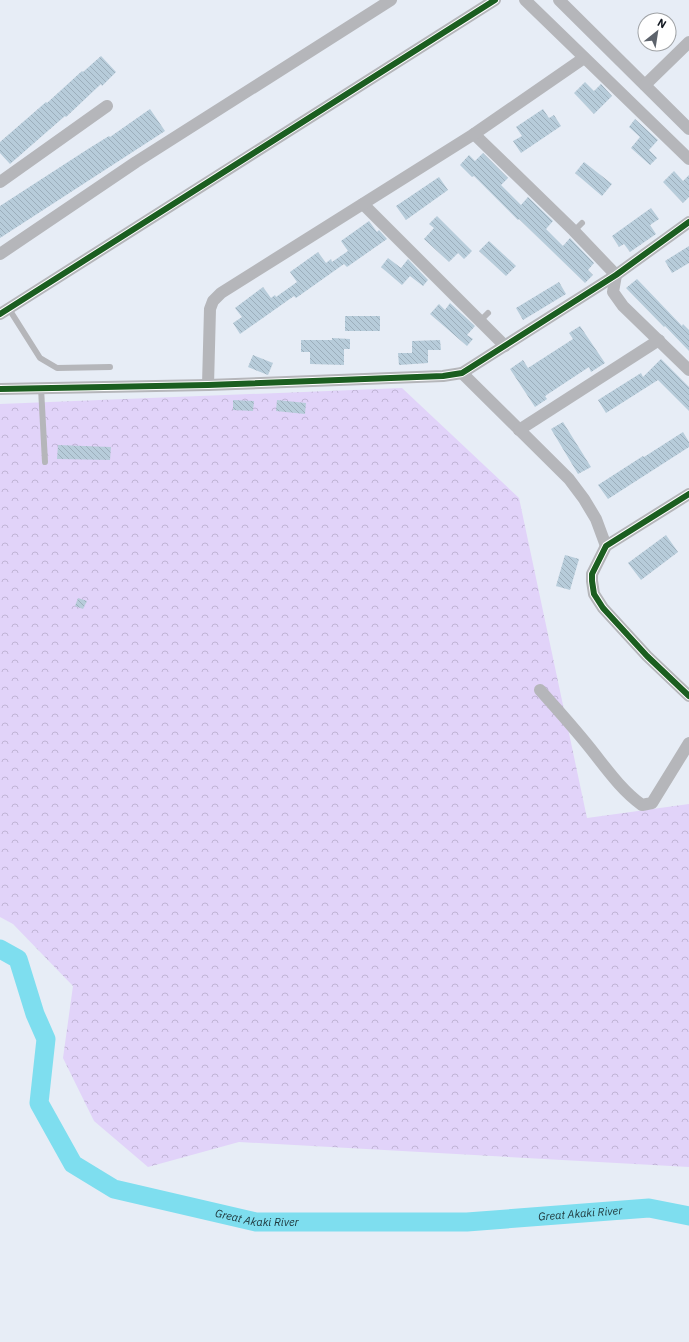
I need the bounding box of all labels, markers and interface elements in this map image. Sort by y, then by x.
north arrow [637,12,677,52]
text: N [655,15,669,31]
water label: Great Akaki River [538,1203,624,1223]
water label: Great Akaki River [214,1206,300,1229]

